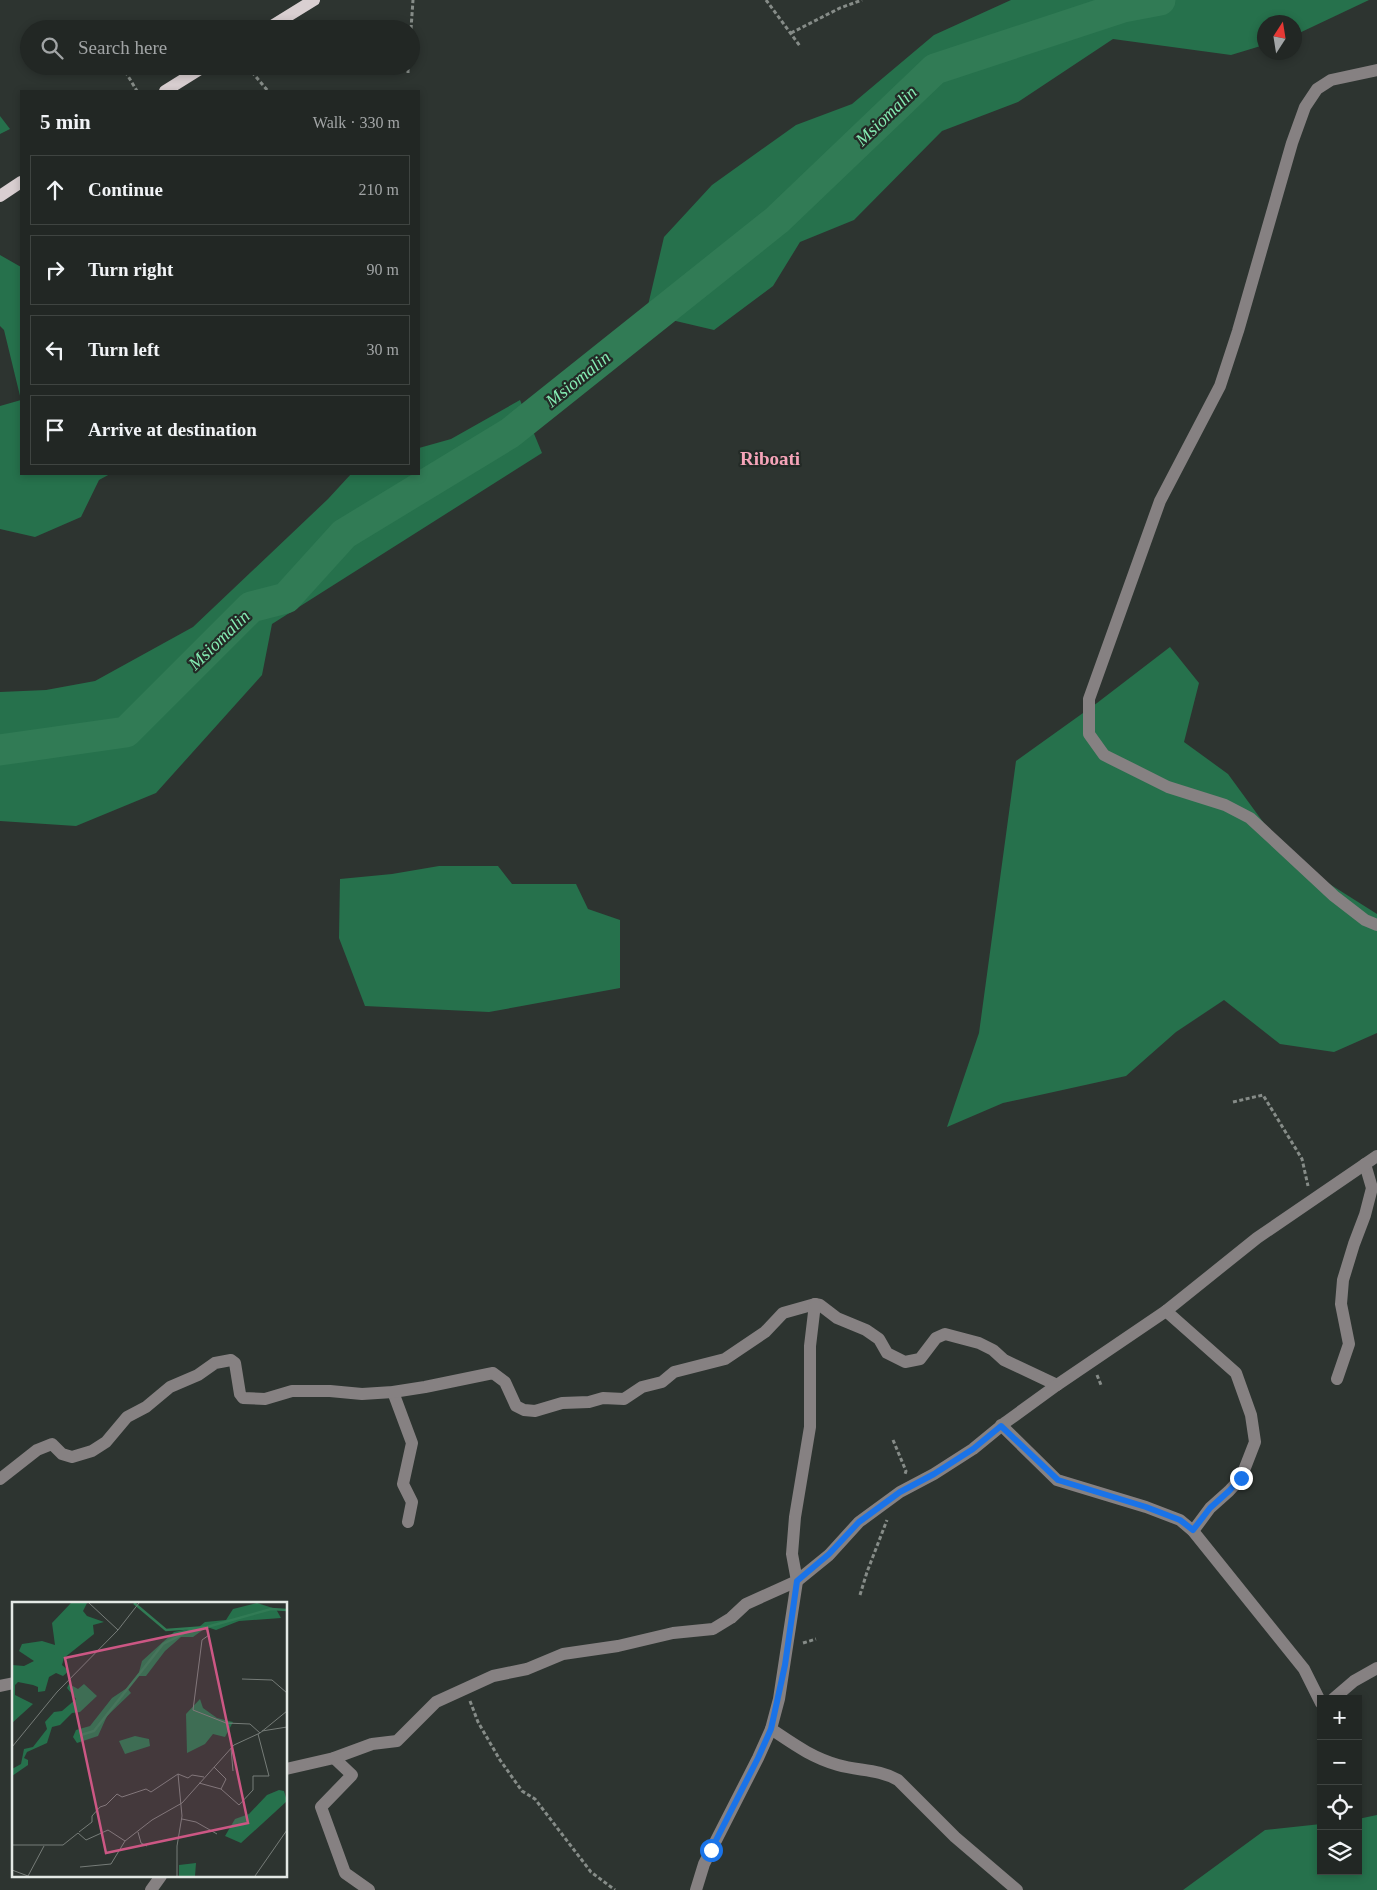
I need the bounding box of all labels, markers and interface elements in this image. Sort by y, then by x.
north arrow [1257,15,1302,60]
search box [20,20,420,75]
icon: search [38,34,66,62]
text: Search here [78,37,167,58]
water label: Msiomalin [851,82,921,151]
text: 5 min [40,110,91,134]
text: Walk · 330 m [313,114,400,131]
icon: ahead [41,176,69,204]
text: Continue [88,179,163,200]
text: 210 m [359,181,399,198]
icon: right [41,256,69,284]
text: Turn right [88,259,173,280]
text: 90 m [367,261,399,278]
icon: left [41,336,69,364]
text: Turn left [88,339,160,360]
text: 30 m [367,341,399,358]
water label: Msiomalin [541,347,614,412]
icon: arrive [41,416,69,444]
text: Arrive at destination [88,419,257,440]
district label: Riboati [740,448,800,469]
water label: Msiomalin [184,606,254,675]
route end [1230,1467,1253,1490]
inset map [12,1602,288,1878]
map controls [1317,1695,1362,1875]
button: + [1317,1695,1362,1740]
button: − [1317,1740,1362,1785]
button: locate [1317,1785,1362,1830]
button: layers [1317,1830,1362,1875]
route start [700,1839,723,1862]

